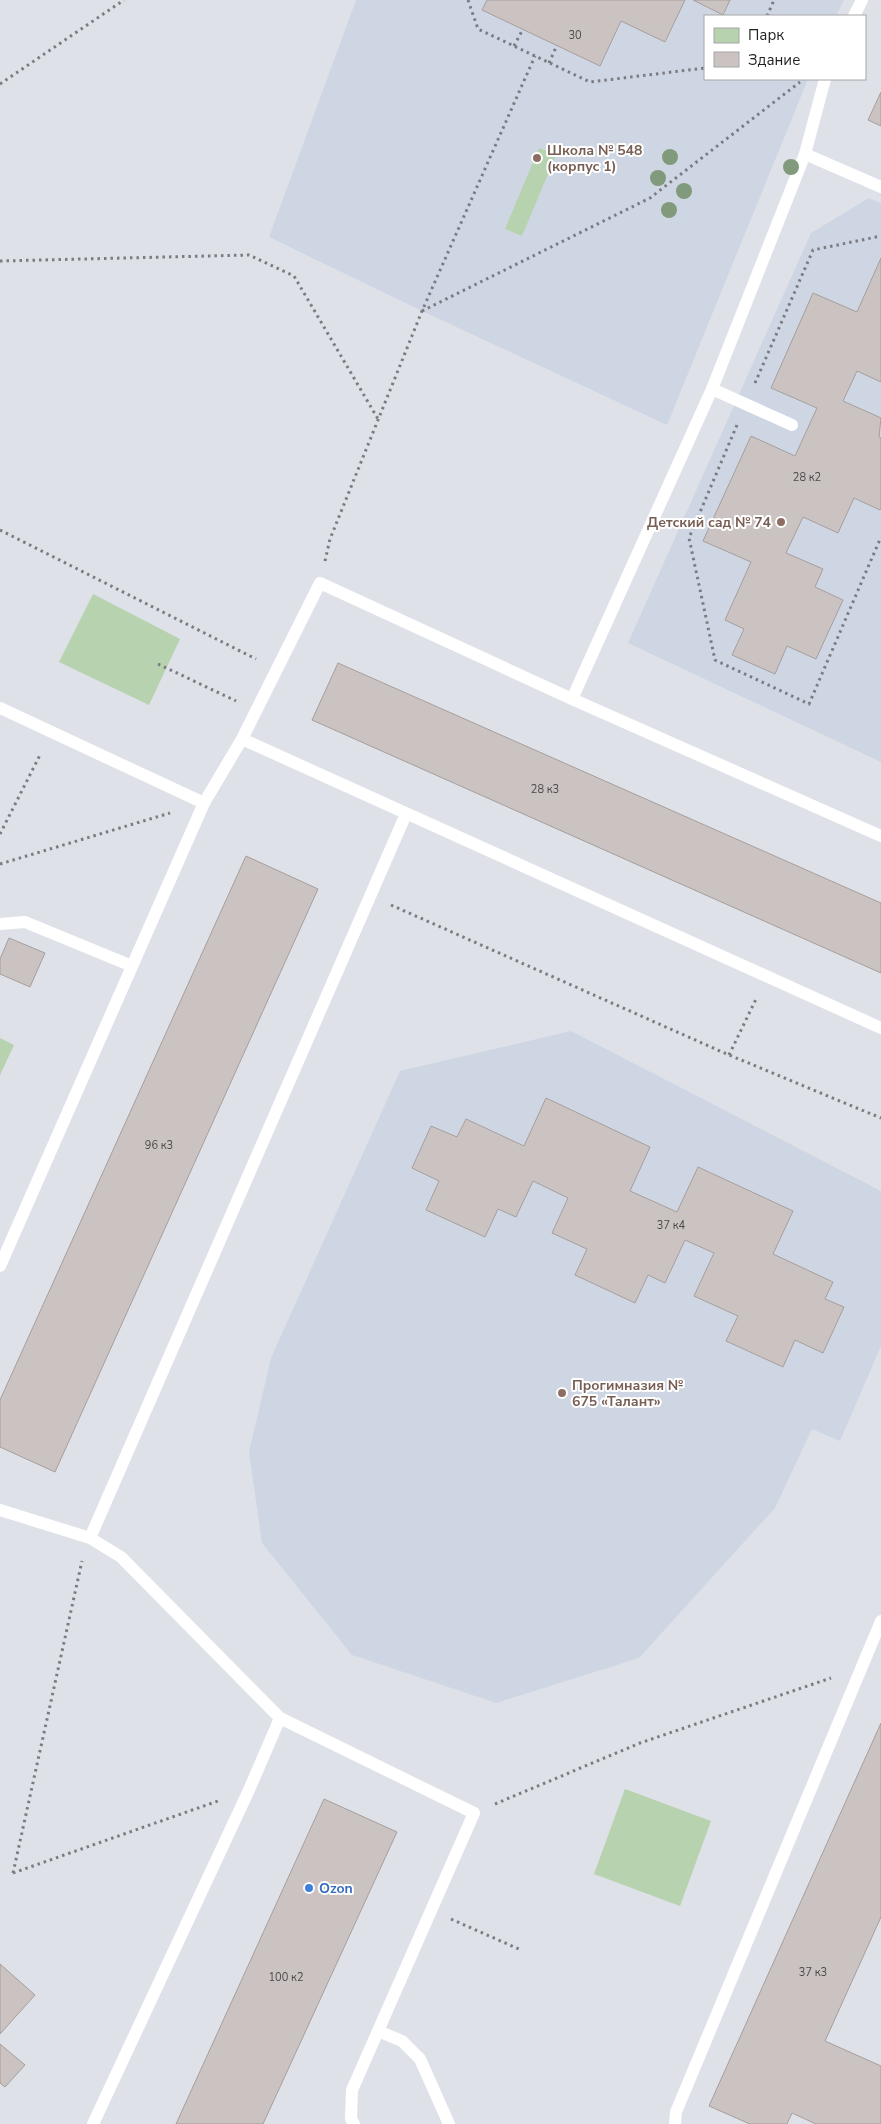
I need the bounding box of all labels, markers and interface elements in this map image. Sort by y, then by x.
legend [704,15,866,80]
text: Парк [748,25,784,45]
house number: 30 [568,28,582,43]
text: Здание [748,50,800,70]
place label: Школа № 548 (корпус 1) [547,141,642,176]
marker: Школа № 548 (корпус 1) [531,152,543,164]
house number: 28 к2 [793,470,821,485]
place label: Детский сад № 74 [647,513,772,532]
marker: Детский сад № 74 [775,516,787,528]
house number: 28 к3 [531,782,559,797]
house number: 96 к3 [145,1138,173,1153]
house number: 37 к4 [657,1218,686,1233]
place label: Прогимназия № 675 «Талант» [572,1376,684,1411]
marker: Прогимназия № 675 «Талант» [556,1387,568,1399]
place label: Ozon [319,1879,353,1898]
marker: Ozon [303,1882,315,1894]
house number: 37 к3 [799,1965,827,1980]
house number: 100 к2 [268,1970,304,1985]

